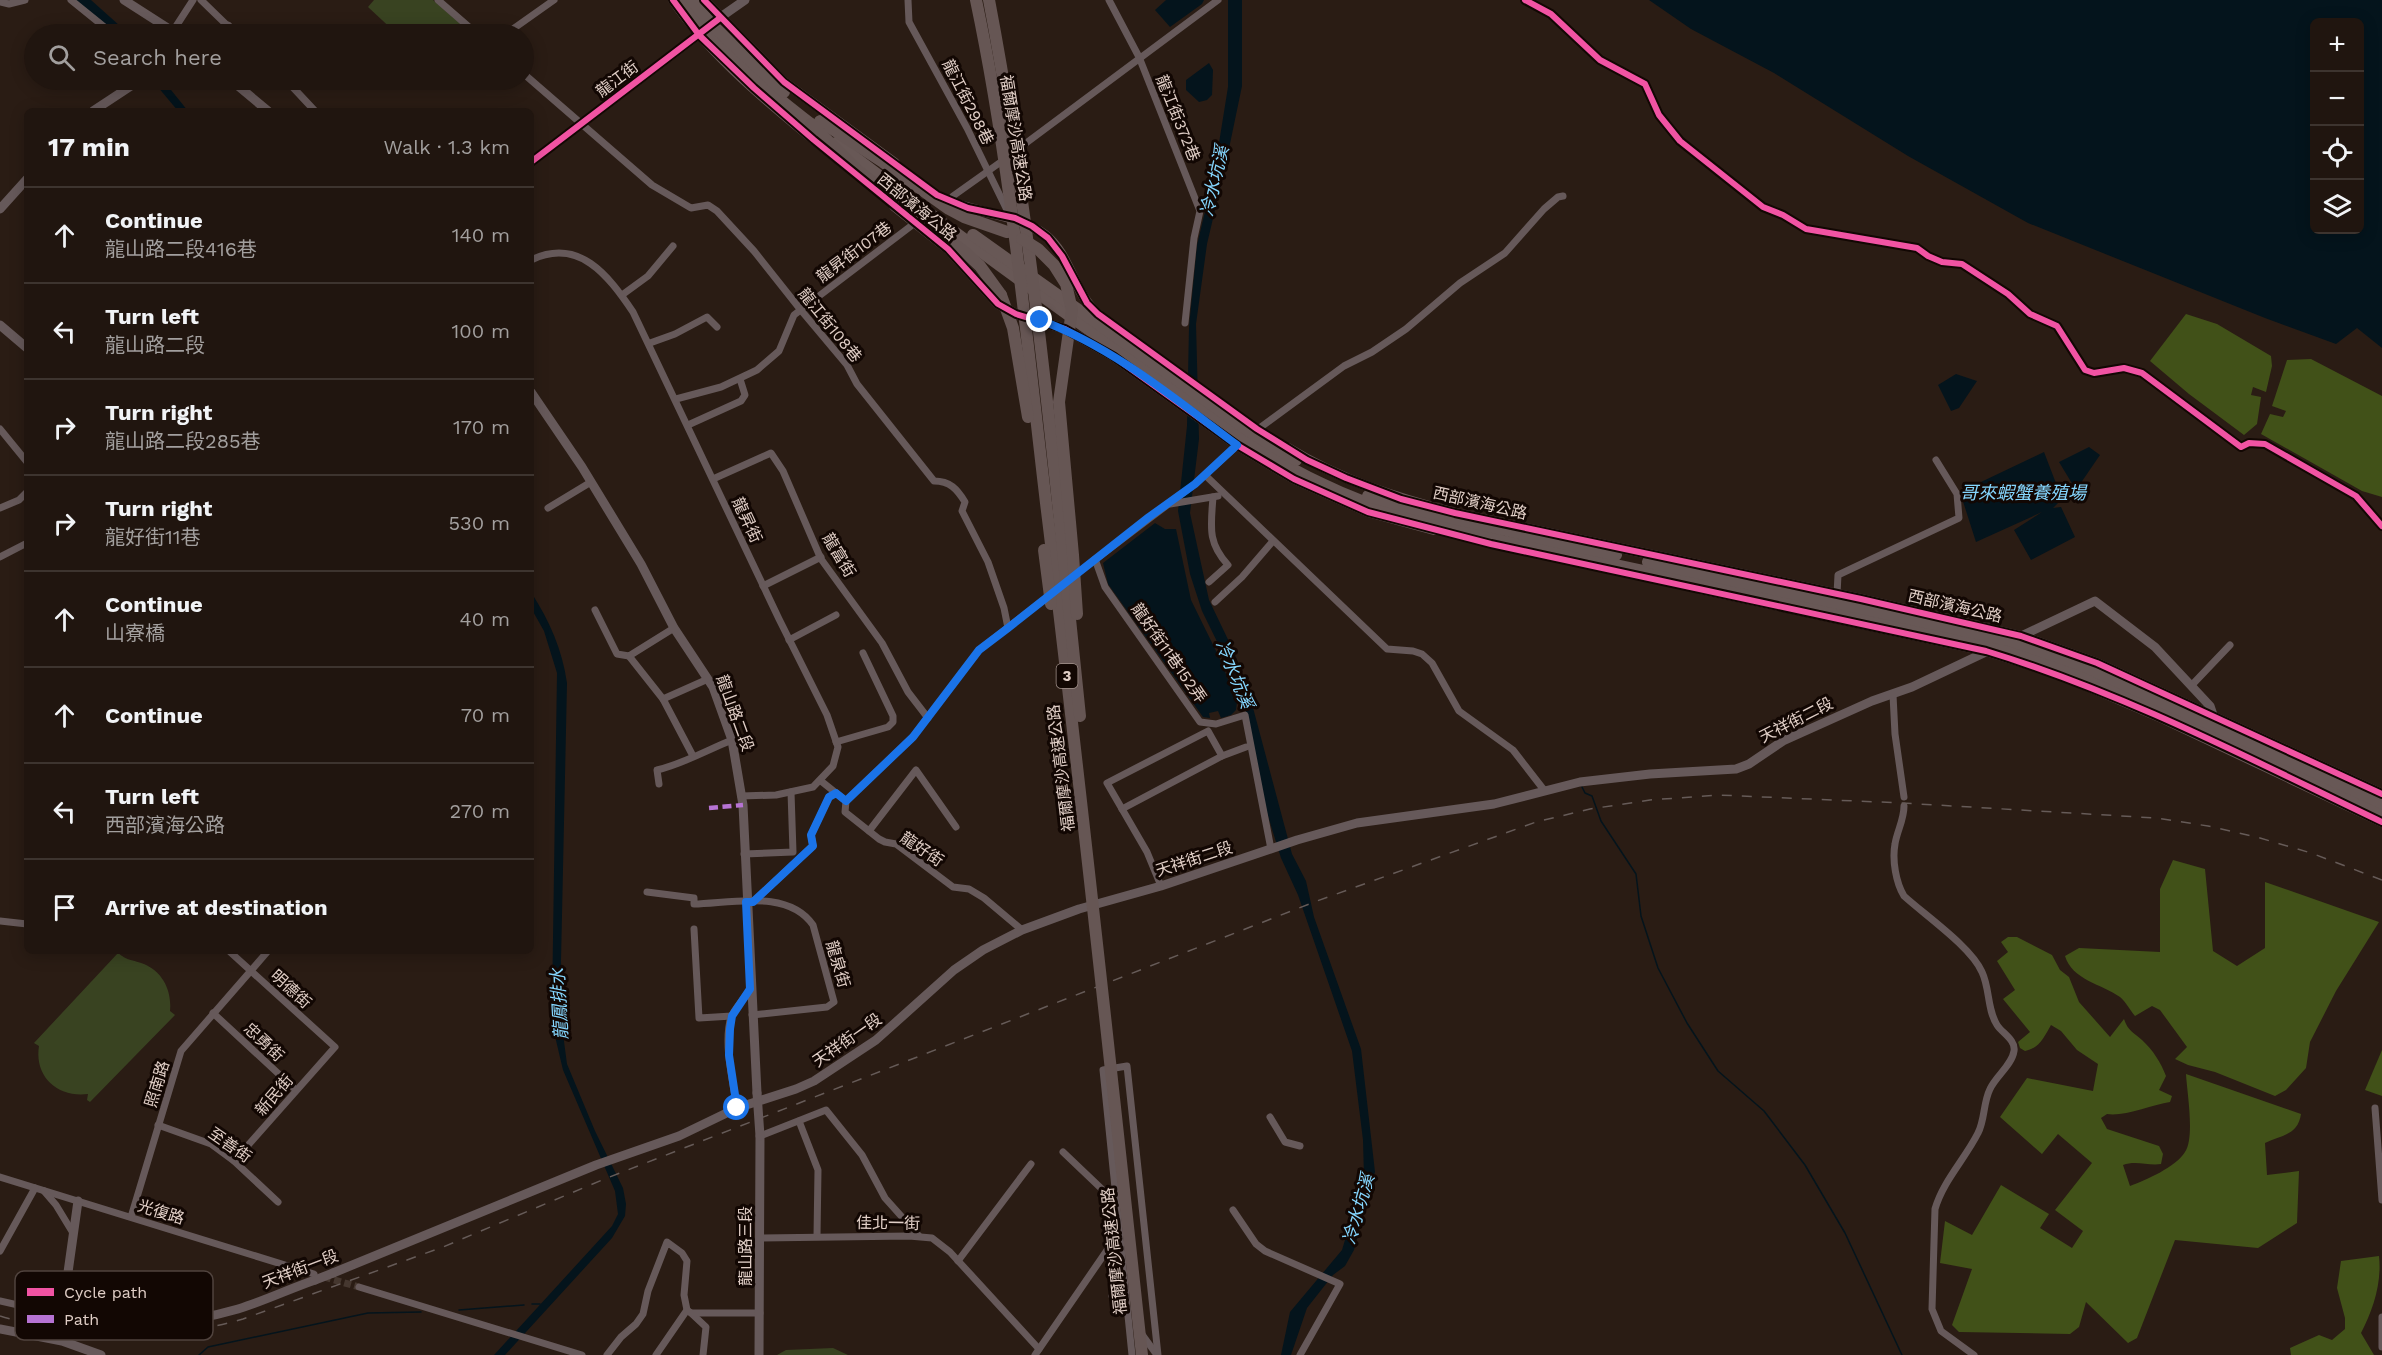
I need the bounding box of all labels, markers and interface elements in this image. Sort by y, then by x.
map controls [2310,18,2364,234]
button: + [2310,18,2364,72]
search box [24,24,534,90]
icon: search [45,41,78,74]
text: Search here [93,45,222,70]
street label: 龍江街298巷 [938,56,998,148]
street label: 龍江街 [592,57,642,101]
street label: 龍江街372巷 [1152,72,1204,164]
button: − [2310,72,2364,126]
street label: 福爾摩沙高速公路 [997,73,1035,203]
button: locate [2310,126,2364,180]
text: 17 min [48,132,130,162]
text: Walk · 1.3 km [383,135,510,159]
water label: 冷水坑溪 [1196,141,1233,218]
street label: 西部濱海公路 [874,169,960,245]
button: layers [2310,180,2364,234]
text: Continue [105,208,203,233]
street label: 龍昇街107巷 [813,218,895,286]
icon: ahead [48,219,81,252]
text: 140 m [452,223,510,247]
text: 龍山路二段416巷 [105,237,257,261]
street label: 龍江街108巷 [794,284,866,366]
text: Turn left [105,304,199,329]
route end [1026,306,1052,332]
icon: left [48,315,81,348]
text: 100 m [451,319,510,343]
text: 龍山路二段 [105,333,205,357]
text: Turn right [105,400,212,425]
icon: right [48,411,81,444]
text: 170 m [453,415,510,439]
text: 龍山路二段285巷 [105,429,261,453]
water label: 哥來蝦蟹養殖場 [1960,482,2088,503]
street label: 西部濱海公路 [1431,483,1529,523]
street label: 龍昇街 [728,494,766,546]
text: Turn right [105,496,212,521]
icon: right [48,507,81,540]
text: 530 m [448,511,510,535]
text: 龍好街11巷 [105,525,201,549]
street label: 龍富街 [818,530,860,580]
street label: 西部濱海公路 [1906,586,2004,626]
text: Continue [105,592,203,617]
street label: 龍好街11巷152弄 [1128,599,1210,707]
icon: ahead [48,603,81,636]
text: 40 m [459,607,510,631]
text: 山寮橋 [105,621,165,645]
water label: 冷水坑溪 [1212,637,1259,714]
road number: 3 [1056,664,1078,688]
street label: 龍山路二段 [712,672,758,754]
street label: 天祥街二段 [1756,693,1836,747]
icon: ahead [48,699,81,732]
text: Continue [105,703,203,728]
text: 70 m [461,703,510,727]
street label: 福爾摩沙高速公路 [1044,703,1078,833]
text: Turn left [105,784,199,809]
icon: left [48,795,81,828]
text: 270 m [450,799,510,823]
text: 西部濱海公路 [105,813,225,837]
street label: 龍好街 [897,828,947,870]
street label: 天祥街二段 [1153,838,1235,880]
icon: arrive [48,891,81,924]
text: Arrive at destination [105,895,328,920]
street label: 龍泉街 [822,938,854,990]
street label: 明德街 [267,966,315,1012]
water label: 龍鳳排水 [547,967,571,1041]
street label: 天祥街一段 [809,1009,885,1071]
street label: 忠勇街 [240,1019,288,1065]
street label: 照南路 [141,1058,173,1110]
street label: 新民街 [251,1071,297,1119]
route start [723,1094,749,1120]
street label: 至善街 [205,1123,255,1167]
water label: 冷水坑溪 [1338,1169,1379,1246]
street label: 福爾摩沙高速公路 [1098,1186,1130,1316]
street label: 光復路 [135,1196,187,1228]
street label: 龍山路三段 [736,1206,755,1286]
street label: 佳北一街 [856,1213,920,1233]
street label: 天祥街一段 [259,1246,341,1292]
legend [15,1271,213,1340]
text: Cycle path [64,1283,147,1302]
text: Path [64,1310,99,1329]

